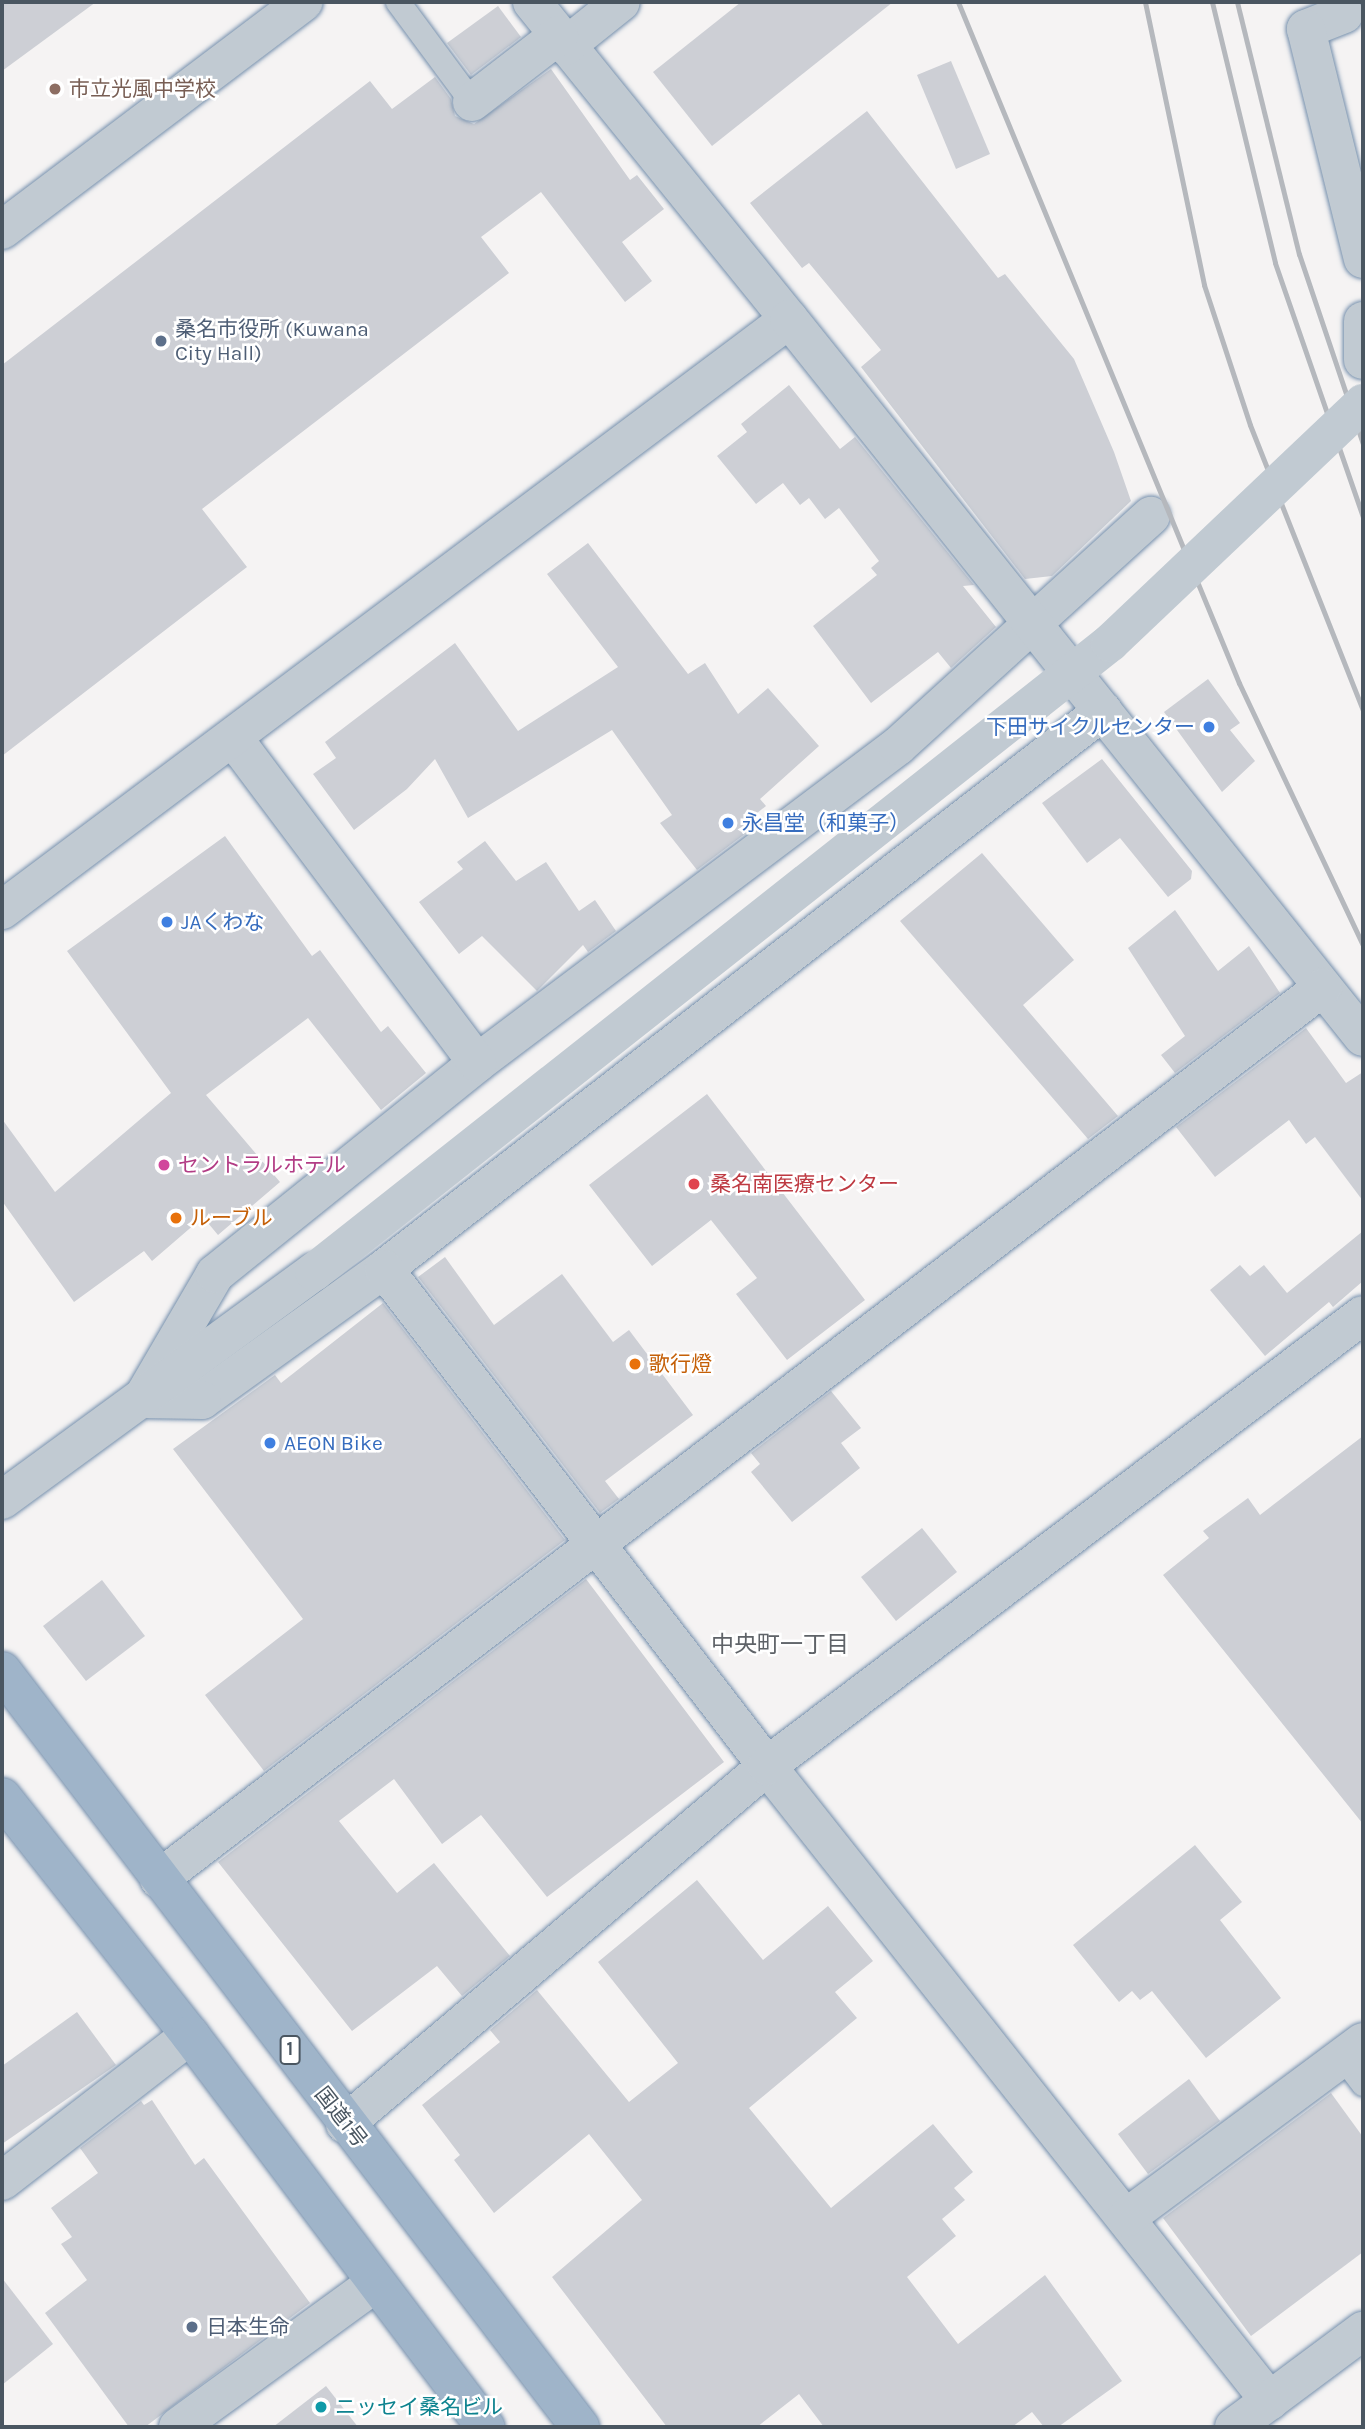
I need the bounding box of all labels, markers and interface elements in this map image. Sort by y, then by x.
place label: 市立光風中学校 [69,76,216,102]
marker: 市立光風中学校 [47,81,63,97]
place label: 桑名市役所 (Kuwana City Hall) [175,316,369,366]
marker: 桑名市役所 (Kuwana City Hall) [153,333,169,349]
place label: 下田サイクルセンター [985,714,1195,740]
marker: 下田サイクルセンター [1201,719,1217,735]
place label: 永昌堂（和菓子） [742,810,910,836]
marker: 永昌堂（和菓子） [720,815,736,831]
place label: JAくわな [181,909,265,935]
marker: JAくわな [159,914,175,930]
place label: セントラルホテル [178,1152,346,1178]
marker: セントラルホテル [156,1157,172,1173]
place label: 桑名南医療センター [710,1171,899,1197]
marker: 桑名南医療センター [684,1174,704,1194]
place label: ルーブル [190,1205,274,1231]
marker: ルーブル [168,1210,184,1226]
place label: 歌行燈 [649,1351,712,1377]
marker: 歌行燈 [627,1356,643,1372]
place label: AEON Bike [284,1430,383,1456]
marker: AEON Bike [262,1435,278,1451]
district label: 中央町一丁目 [711,1631,849,1659]
road number: 1 [280,2034,300,2066]
street label: 国道1号 [310,2082,372,2152]
place label: 日本生命 [206,2314,290,2340]
marker: 日本生命 [184,2319,200,2335]
place label: ニッセイ桑名ビル [335,2394,503,2420]
marker: ニッセイ桑名ビル [313,2399,329,2415]

